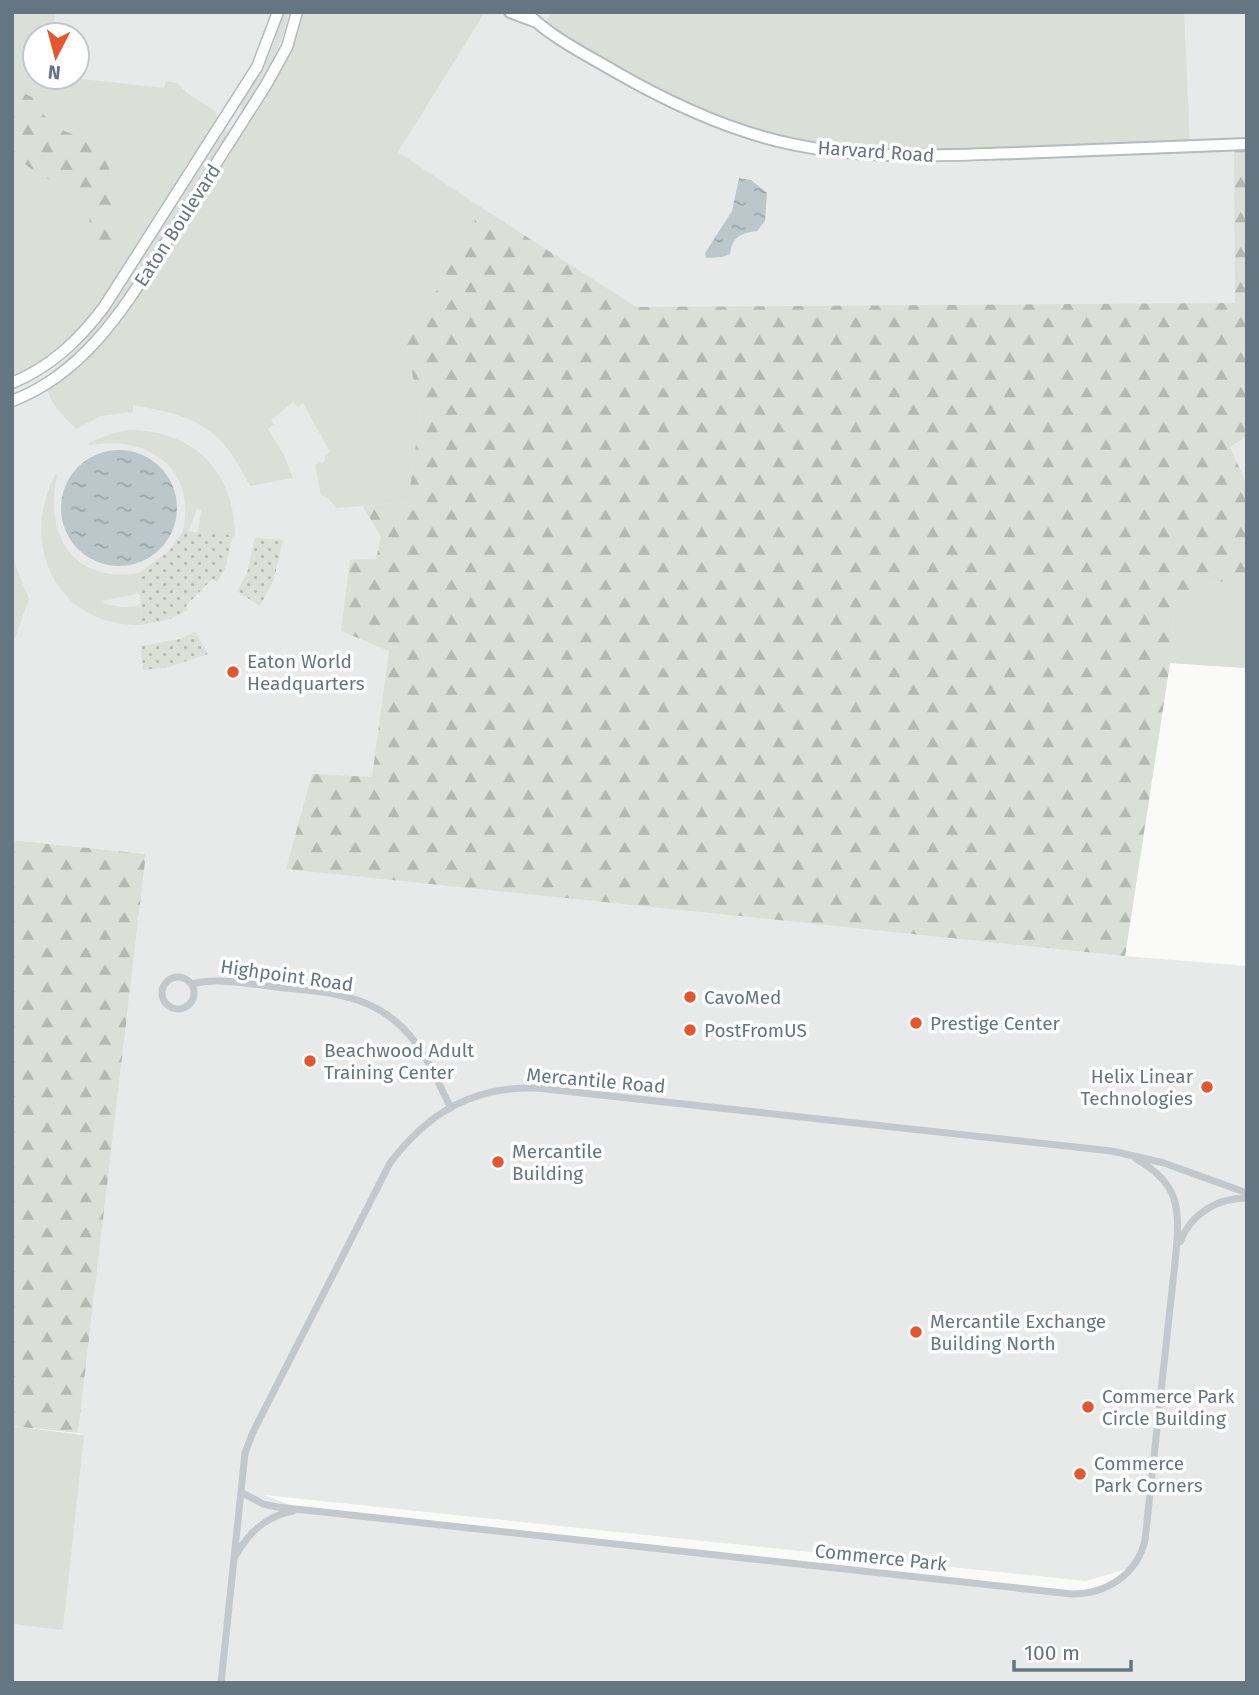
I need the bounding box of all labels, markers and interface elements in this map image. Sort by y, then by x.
north arrow [21,21,91,91]
text: N [47,60,62,85]
street label: Harvard Road [817,136,935,167]
street label: Eaton Boulevard [129,160,225,291]
place label: Eaton World Headquarters [247,650,365,695]
marker: Eaton World Headquarters [225,664,241,680]
street label: Highpoint Road [219,955,355,996]
place label: CavoMed [704,986,781,1009]
marker: CavoMed [682,989,698,1005]
place label: Prestige Center [930,1012,1061,1035]
marker: Prestige Center [908,1015,924,1031]
place label: PostFromUS [704,1019,807,1042]
marker: PostFromUS [682,1022,698,1038]
place label: Beachwood Adult Training Center [324,1039,474,1084]
marker: Beachwood Adult Training Center [302,1053,318,1069]
street label: Mercantile Road [526,1063,666,1098]
place label: Helix Linear Technologies [1080,1065,1194,1110]
marker: Helix Linear Technologies [1199,1079,1215,1095]
place label: Mercantile Building [512,1140,602,1185]
marker: Mercantile Building [490,1154,506,1170]
place label: Mercantile Exchange Building North [930,1310,1106,1355]
marker: Mercantile Exchange Building North [908,1324,924,1340]
place label: Commerce Park Circle Building [1102,1385,1235,1430]
marker: Commerce Park Circle Building [1080,1399,1096,1415]
place label: Commerce Park Corners [1094,1452,1203,1497]
marker: Commerce Park Corners [1072,1466,1088,1482]
street label: Commerce Park [814,1539,948,1576]
scale bar [1014,1628,1131,1672]
text: 100 m [1024,1640,1080,1666]

